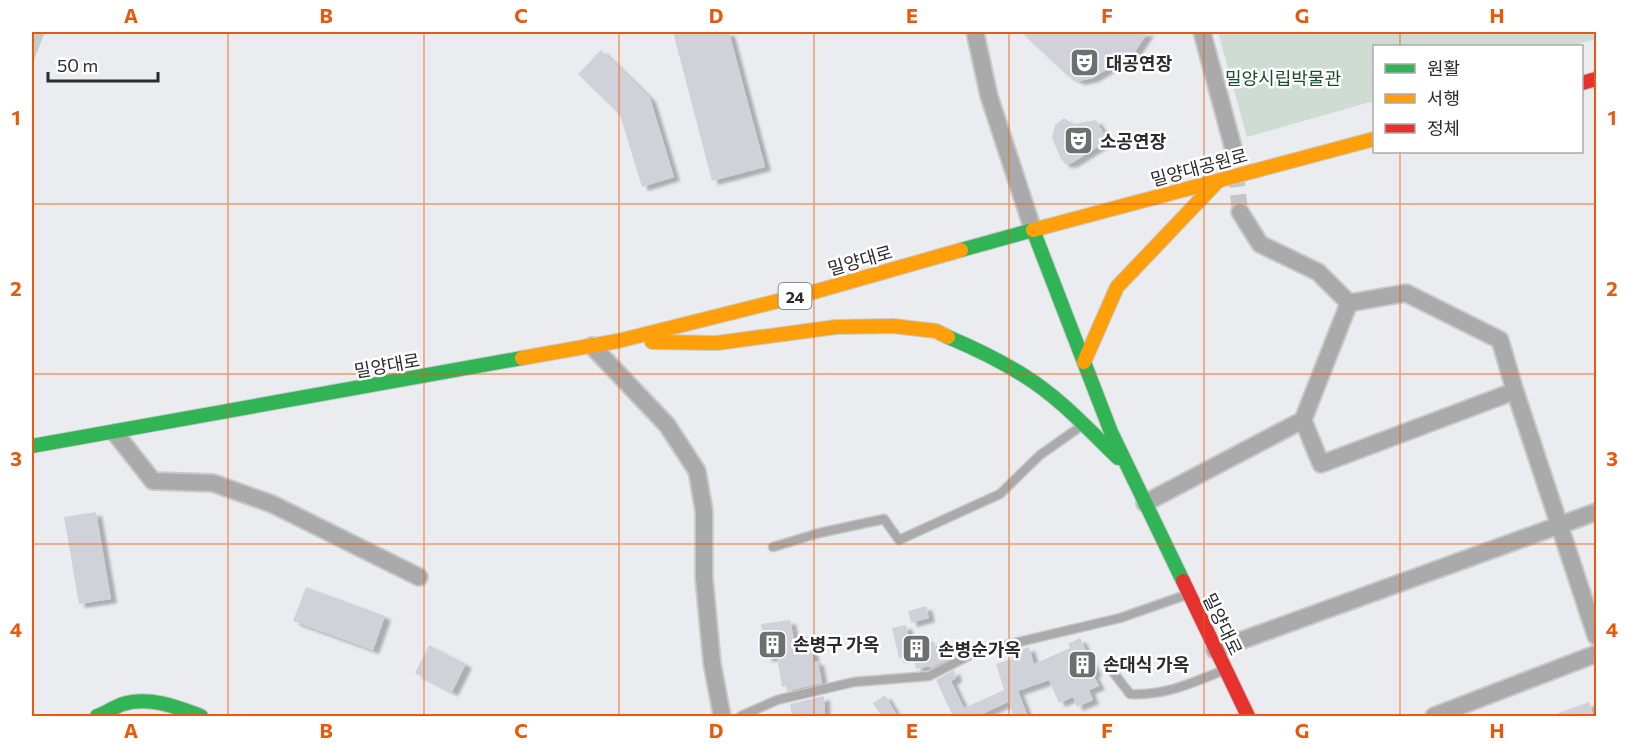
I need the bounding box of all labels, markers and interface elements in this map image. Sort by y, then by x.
text: A [124,3,138,27]
text: B [319,3,333,27]
text: C [514,3,528,27]
text: D [709,3,723,27]
text: E [906,3,918,27]
text: F [1101,3,1113,27]
text: G [1295,3,1309,27]
text: H [1490,3,1505,27]
scale bar [48,45,158,83]
legend [1373,45,1583,153]
theatre icon: 대공연장 [1069,47,1101,79]
place label: 대공연장 [1106,52,1173,74]
text: 50 m [57,54,98,76]
text: 원활 [1427,57,1460,79]
park label: 밀양시립박물관 [1225,67,1341,89]
text: 서행 [1427,87,1460,109]
text: 1 [11,105,21,129]
text: 1 [1607,105,1617,129]
text: 정체 [1427,117,1460,139]
theatre icon: 소공연장 [1063,125,1095,157]
place label: 소공연장 [1100,130,1167,152]
street label: 밀양대공원로 [1148,144,1250,190]
street label: 밀양대로 [825,240,895,280]
text: 2 [10,276,22,300]
text: 2 [1606,276,1618,300]
road number: 24 [778,283,812,309]
street label: 밀양대로 [352,348,422,382]
text: 3 [10,446,22,470]
text: 3 [1606,446,1618,470]
street label: 밀양대로 [1199,589,1247,659]
text: 4 [10,617,22,641]
text: 4 [1606,617,1618,641]
building icon: 손병구 가옥 [756,628,788,660]
place label: 손병구 가옥 [793,633,879,655]
building icon: 손병순가옥 [901,633,933,665]
place label: 손병순가옥 [938,638,1021,660]
building icon: 손대식 가옥 [1066,648,1098,680]
place label: 손대식 가옥 [1103,653,1189,675]
text: A [124,718,138,742]
text: B [319,718,333,742]
text: C [514,718,528,742]
text: D [709,718,723,742]
text: E [906,718,918,742]
text: F [1101,718,1113,742]
text: G [1295,718,1309,742]
text: H [1490,718,1505,742]

